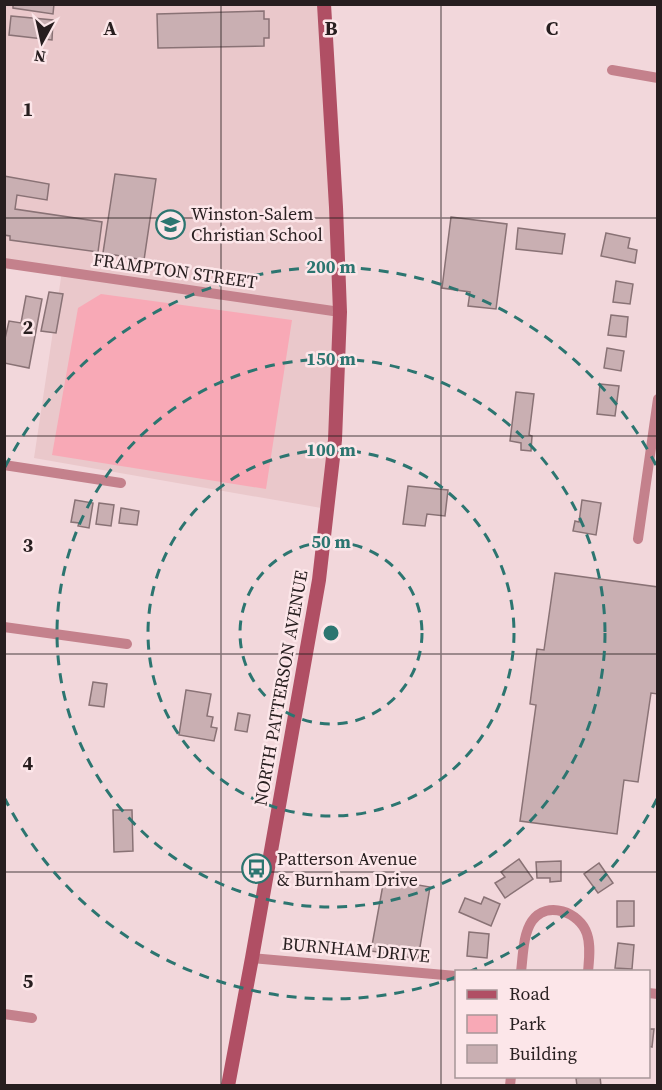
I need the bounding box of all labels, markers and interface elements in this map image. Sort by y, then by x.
north arrow [12,12,72,72]
text: A [103,14,117,42]
text: B [324,14,338,42]
text: C [546,14,558,42]
text: N [32,45,47,69]
text: 1 [23,95,33,123]
place label: Winston-Salem Christian School [191,201,323,247]
school or university icon: Winston-Salem Christian School [154,208,186,240]
street label: FRAMPTON STREET [91,247,259,294]
text: 200 m [306,254,356,279]
text: 2 [23,313,34,341]
text: 150 m [306,346,356,371]
text: 100 m [306,437,356,462]
text: 50 m [311,529,351,554]
text: 3 [23,531,34,559]
street label: NORTH PATTERSON AVENUE [247,568,314,808]
centre of rings [321,623,341,643]
text: 4 [23,749,34,777]
place label: Patterson Avenue & Burnham Drive [277,846,418,892]
bus stop icon: Patterson Avenue & Burnham Drive [240,853,272,885]
street label: BURNHAM DRIVE [281,931,431,968]
text: 5 [23,967,34,995]
legend [455,970,650,1078]
text: Road [509,981,550,1006]
text: Park [509,1011,546,1036]
text: Building [509,1041,577,1066]

